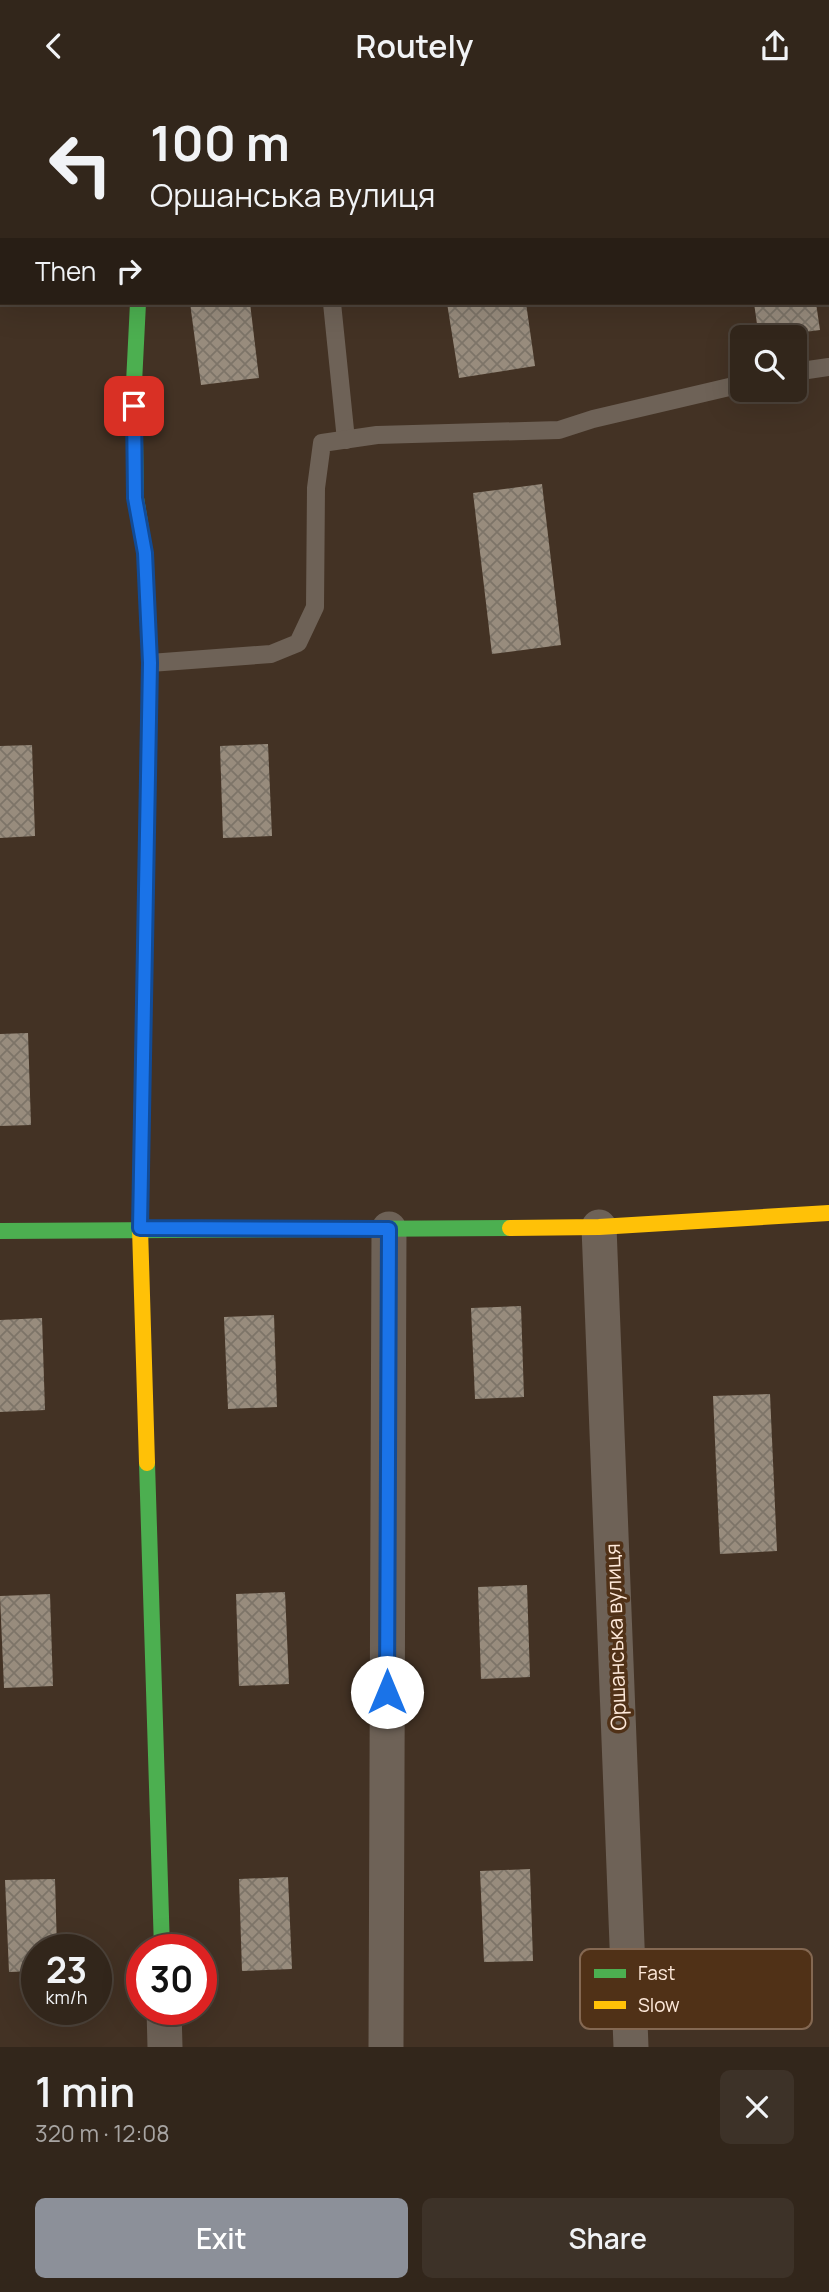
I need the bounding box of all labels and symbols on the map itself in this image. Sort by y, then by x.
pin [104,376,164,436]
street label: Оршанська вулиця [598,1543,632,1731]
position arrow [350,1655,424,1729]
speed limit sign: 30 [126,1934,217,2025]
legend [580,1949,812,2029]
text: Fast [638,1960,675,1986]
text: Slow [638,1992,680,2018]

